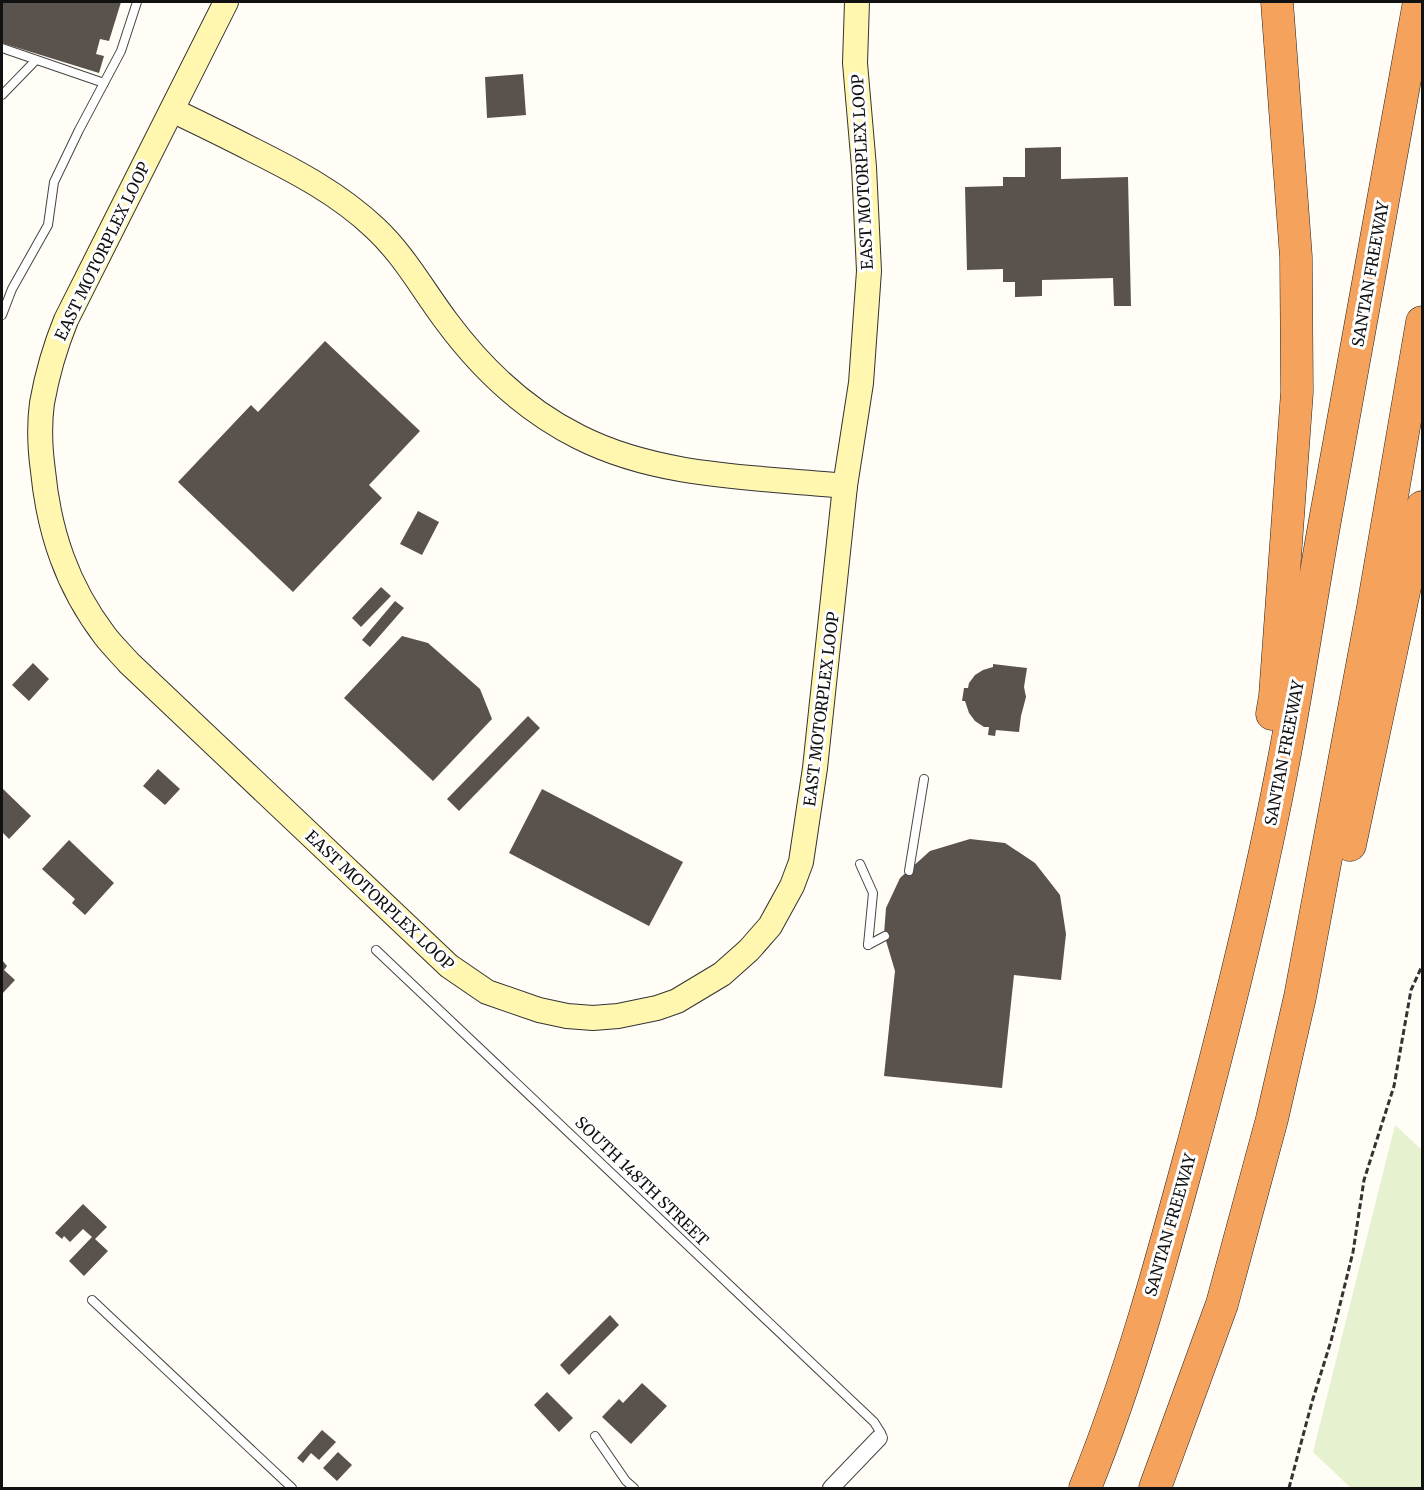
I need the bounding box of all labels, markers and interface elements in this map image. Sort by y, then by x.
street label: EAST MOTORPLEX LOOP [847,74,877,270]
street label: EAST MOTORPLEX LOOP [50,159,154,343]
street label: SANTAN FREEWAY [1347,199,1393,348]
street label: EAST MOTORPLEX LOOP [799,611,843,807]
street label: SANTAN FREEWAY [1260,678,1308,827]
street label: EAST MOTORPLEX LOOP [302,826,458,974]
street label: SOUTH 148TH STREET [571,1112,713,1250]
street label: SANTAN FREEWAY [1140,1151,1200,1299]

